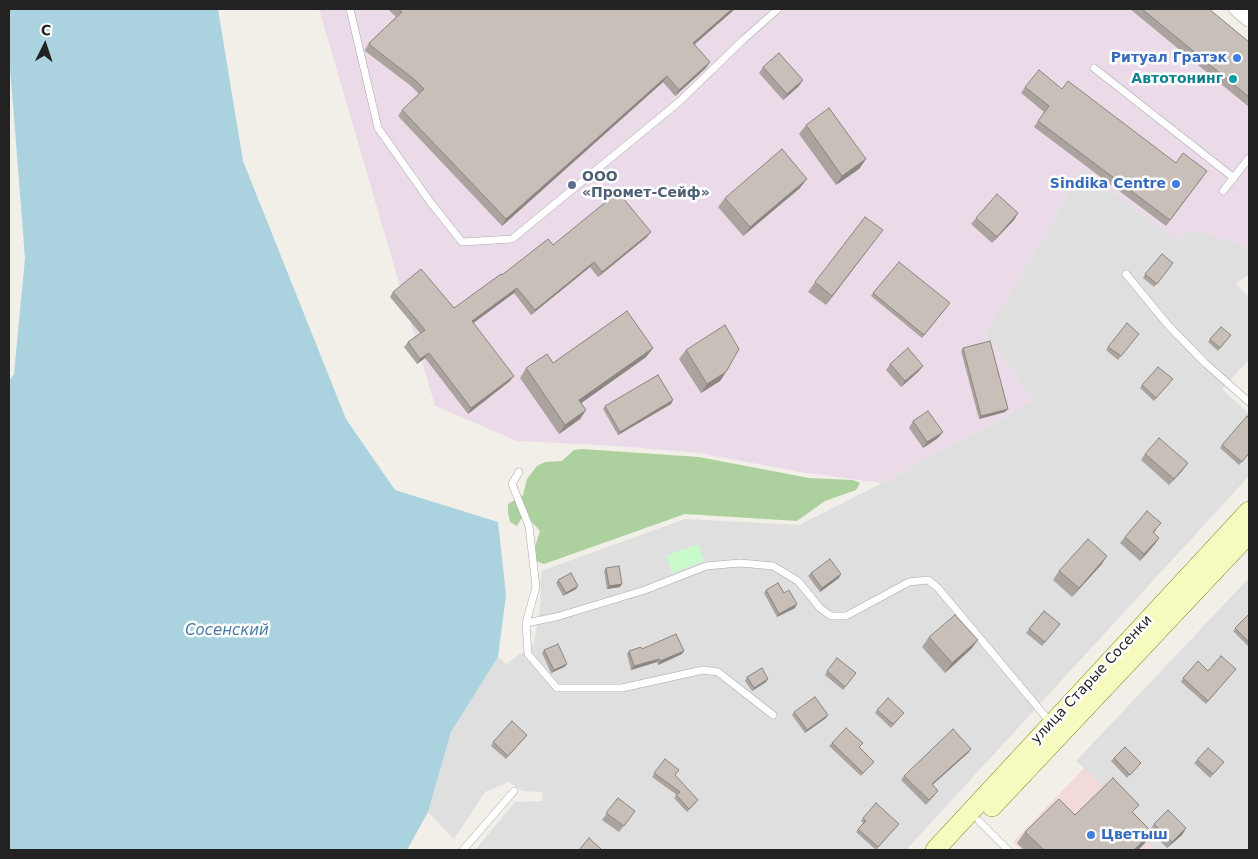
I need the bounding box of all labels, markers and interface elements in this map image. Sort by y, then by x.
north arrow [20,20,70,70]
text: С [40,22,52,38]
place label: Ритуал Гратэк [1111,50,1227,66]
marker: Ритуал Гратэк [1231,52,1243,64]
place label: Автотонинг [1131,71,1223,87]
marker: Автотонинг [1227,73,1239,85]
place label: ООО «Промет-Сейф» [582,169,710,202]
place label: Sindika Centre [1050,176,1166,192]
marker: Sindika Centre [1170,178,1182,190]
marker: ООО «Промет-Сейф» [566,179,578,191]
street label: улица Старые Сосенки [1028,612,1156,748]
water label: Сосенский [185,622,269,640]
place label: Цветыш [1101,827,1168,843]
marker: Цветыш [1085,829,1097,841]

